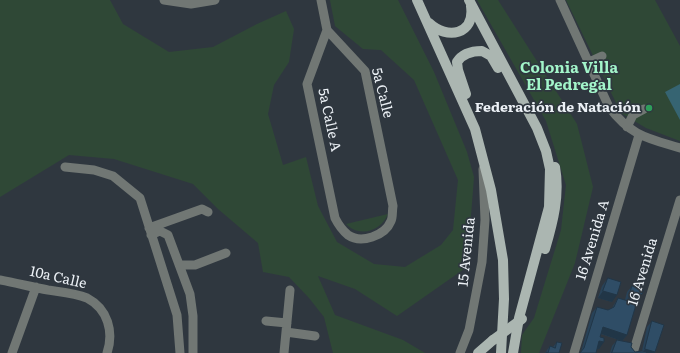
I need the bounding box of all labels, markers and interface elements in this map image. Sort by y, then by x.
district label: Colonia Villa El Pedregal [520,60,618,95]
street label: 5a Calle [368,66,396,120]
street label: 5a Calle A [314,87,344,153]
place label: Federación de Natación [475,100,641,116]
marker: Federación de Natación [644,103,654,113]
street label: 16 Avenida A [573,198,613,282]
street label: 15 Avenida [455,216,479,288]
street label: 16 Avenida [625,236,661,308]
street label: 10a Calle [28,263,88,293]

